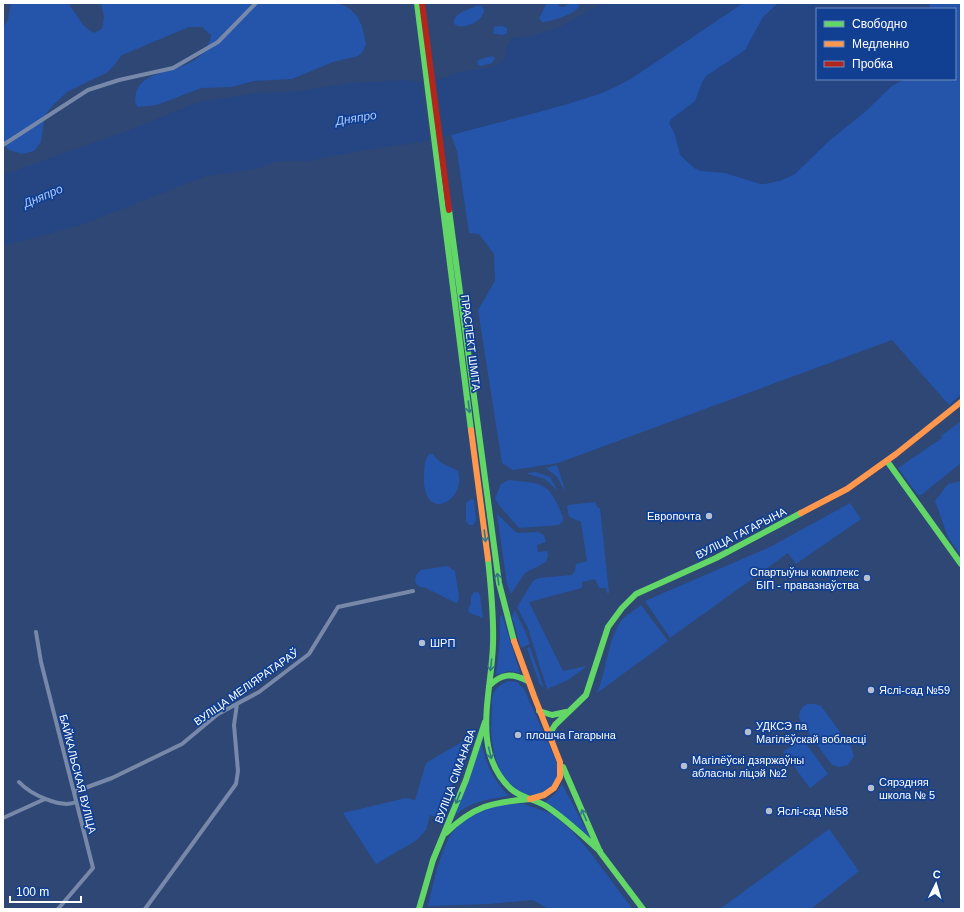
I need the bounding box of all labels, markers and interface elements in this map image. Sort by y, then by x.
legend [816,8,956,80]
text: Свободно [852,17,907,31]
text: Медленно [852,37,909,51]
text: Пробка [852,57,893,71]
water label: Дняпро [332,108,378,128]
water label: Дняпро [19,181,65,211]
street label: ПРАСПЕКТ ШМІТА [459,294,483,393]
one-way arrow [465,400,473,413]
street label: ВУЛІЦА ГАГАРЫНА [694,505,789,561]
place label: Европочта [647,510,702,522]
marker: Европочта [704,511,714,521]
one-way arrow [481,529,489,542]
place label: Спартыўны комплекс БІП - правазнаўства [750,566,860,591]
one-way arrow [494,573,502,586]
marker: Спартыўны комплекс БІП - правазнаўства [862,573,872,583]
place label: ШРП [430,637,455,649]
marker: ШРП [417,638,427,648]
street label: ВУЛІЦА МЕЛІЯРАТАРАЎ [191,646,301,728]
one-way arrow [488,658,495,671]
place label: Яслі-сад №59 [879,684,950,696]
marker: Яслі-сад №59 [866,685,876,695]
street label: БАЙКАЛЬСКАЯ ВУЛІЦА [57,713,99,835]
place label: УДКСЭ па Магілёўскай вобласці [756,720,866,745]
street label: ВУЛІЦА СІМАНАВА [432,727,478,825]
marker: УДКСЭ па Магілёўскай вобласці [743,727,753,737]
place label: плошча Гагарына [526,729,617,741]
marker: плошча Гагарына [513,730,523,740]
one-way arrow [487,746,495,759]
place label: Магілёўскі дзяржаўны абласны ліцэй №2 [692,754,804,779]
marker: Магілёўскі дзяржаўны абласны ліцэй №2 [679,761,689,771]
place label: Сярэдняя школа № 5 [879,776,935,801]
marker: Сярэдняя школа № 5 [866,783,876,793]
one-way arrow [454,792,462,804]
place label: Яслі-сад №58 [777,805,848,817]
marker: Яслі-сад №58 [764,806,774,816]
one-way arrow [580,810,587,822]
north arrow [916,864,956,904]
text: С [932,868,941,880]
scale bar [10,878,81,904]
text: 100 m [16,885,49,899]

